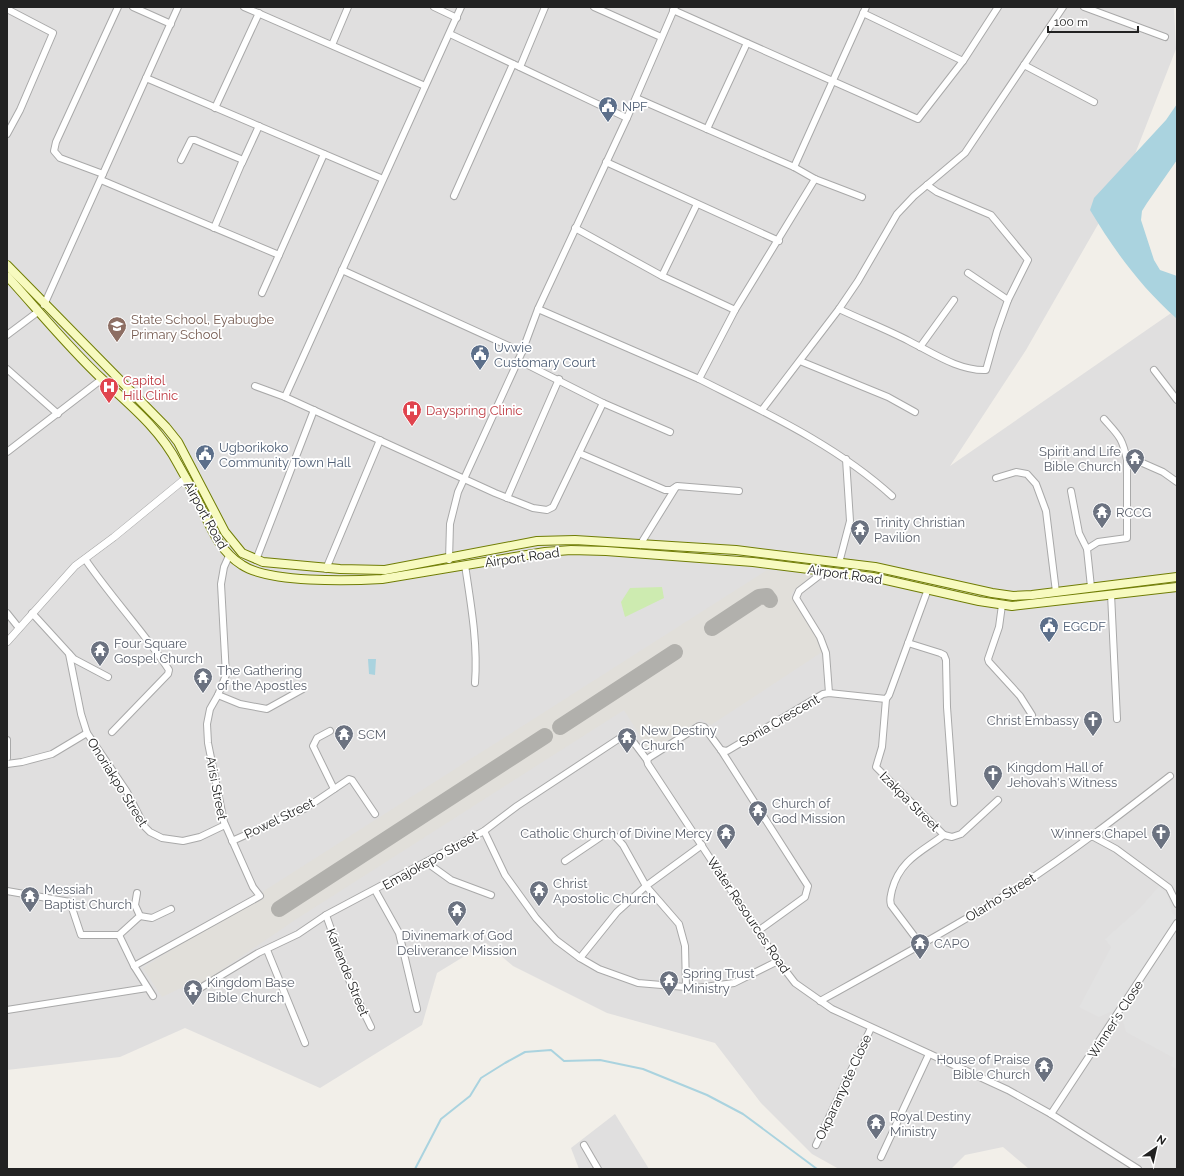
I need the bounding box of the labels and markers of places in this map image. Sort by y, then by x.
public building icon: NPF [597,95,619,123]
place label: NPF [622,99,648,114]
place label: State School, Eyabugbe Primary School [131,312,275,342]
school or university icon: State School, Eyabugbe Primary School [106,315,128,343]
place label: Uvwie Customary Court [494,340,596,370]
public building icon: Uvwie Customary Court [469,343,491,371]
place label: Capitol Hill Clinic [123,373,178,403]
hospital icon: Capitol Hill Clinic [98,376,120,404]
hospital icon: Dayspring Clinic [401,399,423,427]
place label: Dayspring Clinic [426,403,522,418]
place label: Ugborikoko Community Town Hall [219,440,351,470]
public building icon: Ugborikoko Community Town Hall [194,443,216,471]
place label: Spirit and Life Bible Church [1039,444,1121,474]
temple icon: Spirit and Life Bible Church [1124,447,1146,475]
temple icon: RCCG [1091,501,1113,529]
place label: RCCG [1116,505,1151,520]
place label: Trinity Christian Pavilion [874,515,965,545]
temple icon: Trinity Christian Pavilion [849,518,871,546]
public building icon: EGCDF [1038,615,1060,643]
place label: EGCDF [1063,619,1106,634]
place label: Four Square Gospel Church [114,636,203,666]
temple icon: Four Square Gospel Church [89,639,111,667]
place label: The Gathering of the Apostles [217,663,307,693]
temple icon: The Gathering of the Apostles [192,666,214,694]
church icon: Christ Embassy [1082,709,1104,737]
place label: Christ Embassy [987,713,1079,728]
temple icon: SCM [333,723,355,751]
place label: New Destiny Church [641,723,717,753]
temple icon: New Destiny Church [616,726,638,754]
place label: SCM [358,727,386,742]
place label: Kingdom Hall of Jehovah's Witness [1007,760,1117,790]
church icon: Kingdom Hall of Jehovah's Witness [982,763,1004,791]
place label: Church of God Mission [772,796,845,826]
temple icon: Church of God Mission [747,799,769,827]
temple icon: Catholic Church of Divine Mercy [715,822,737,850]
church icon: Winners Chapel [1150,822,1172,850]
place label: Catholic Church of Divine Mercy [520,826,712,841]
place label: Winners Chapel [1051,826,1147,841]
place label: Christ Apostolic Church [553,876,656,906]
temple icon: Christ Apostolic Church [528,879,550,907]
place label: Messiah Baptist Church [44,882,132,912]
temple icon: Messiah Baptist Church [19,885,41,913]
temple icon: Divinemark of God Deliverance Mission [446,899,468,927]
place label: Divinemark of God Deliverance Mission [397,928,517,958]
temple icon: CAPO [909,932,931,960]
place label: CAPO [934,936,970,951]
place label: Spring Trust Ministry [683,966,755,996]
temple icon: Spring Trust Ministry [658,969,680,997]
place label: Kingdom Base Bible Church [207,975,295,1005]
temple icon: Kingdom Base Bible Church [182,978,204,1006]
place label: House of Praise Bible Church [936,1052,1030,1082]
temple icon: House of Praise Bible Church [1033,1055,1055,1083]
place label: Royal Destiny Ministry [890,1109,971,1139]
temple icon: Royal Destiny Ministry [865,1112,887,1140]

